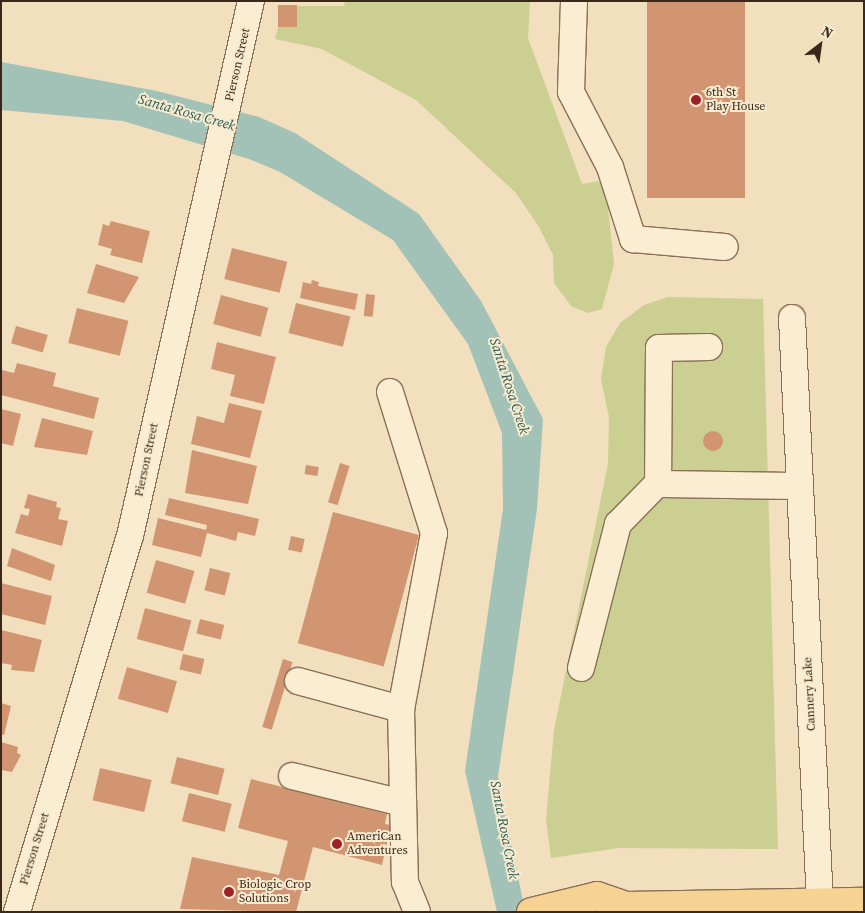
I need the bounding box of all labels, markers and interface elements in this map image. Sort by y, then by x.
north arrow [795,20,845,70]
text: N [818,21,837,43]
street label: Pierson Street [223,27,253,103]
place label: 6th St Play House [706,86,765,114]
water label: Santa Rosa Creek [137,90,237,134]
marker: 6th St Play House [690,94,702,106]
water label: Santa Rosa Creek [487,336,533,436]
street label: Pierson Street [132,422,162,498]
street label: Cannery Lake [801,657,819,731]
water label: Santa Rosa Creek [487,779,523,881]
street label: Pierson Street [17,811,53,887]
place label: AmeriCan Adventures [347,830,408,858]
marker: AmeriCan Adventures [331,838,343,850]
place label: Biologic Crop Solutions [239,878,311,906]
marker: Biologic Crop Solutions [223,886,235,898]

